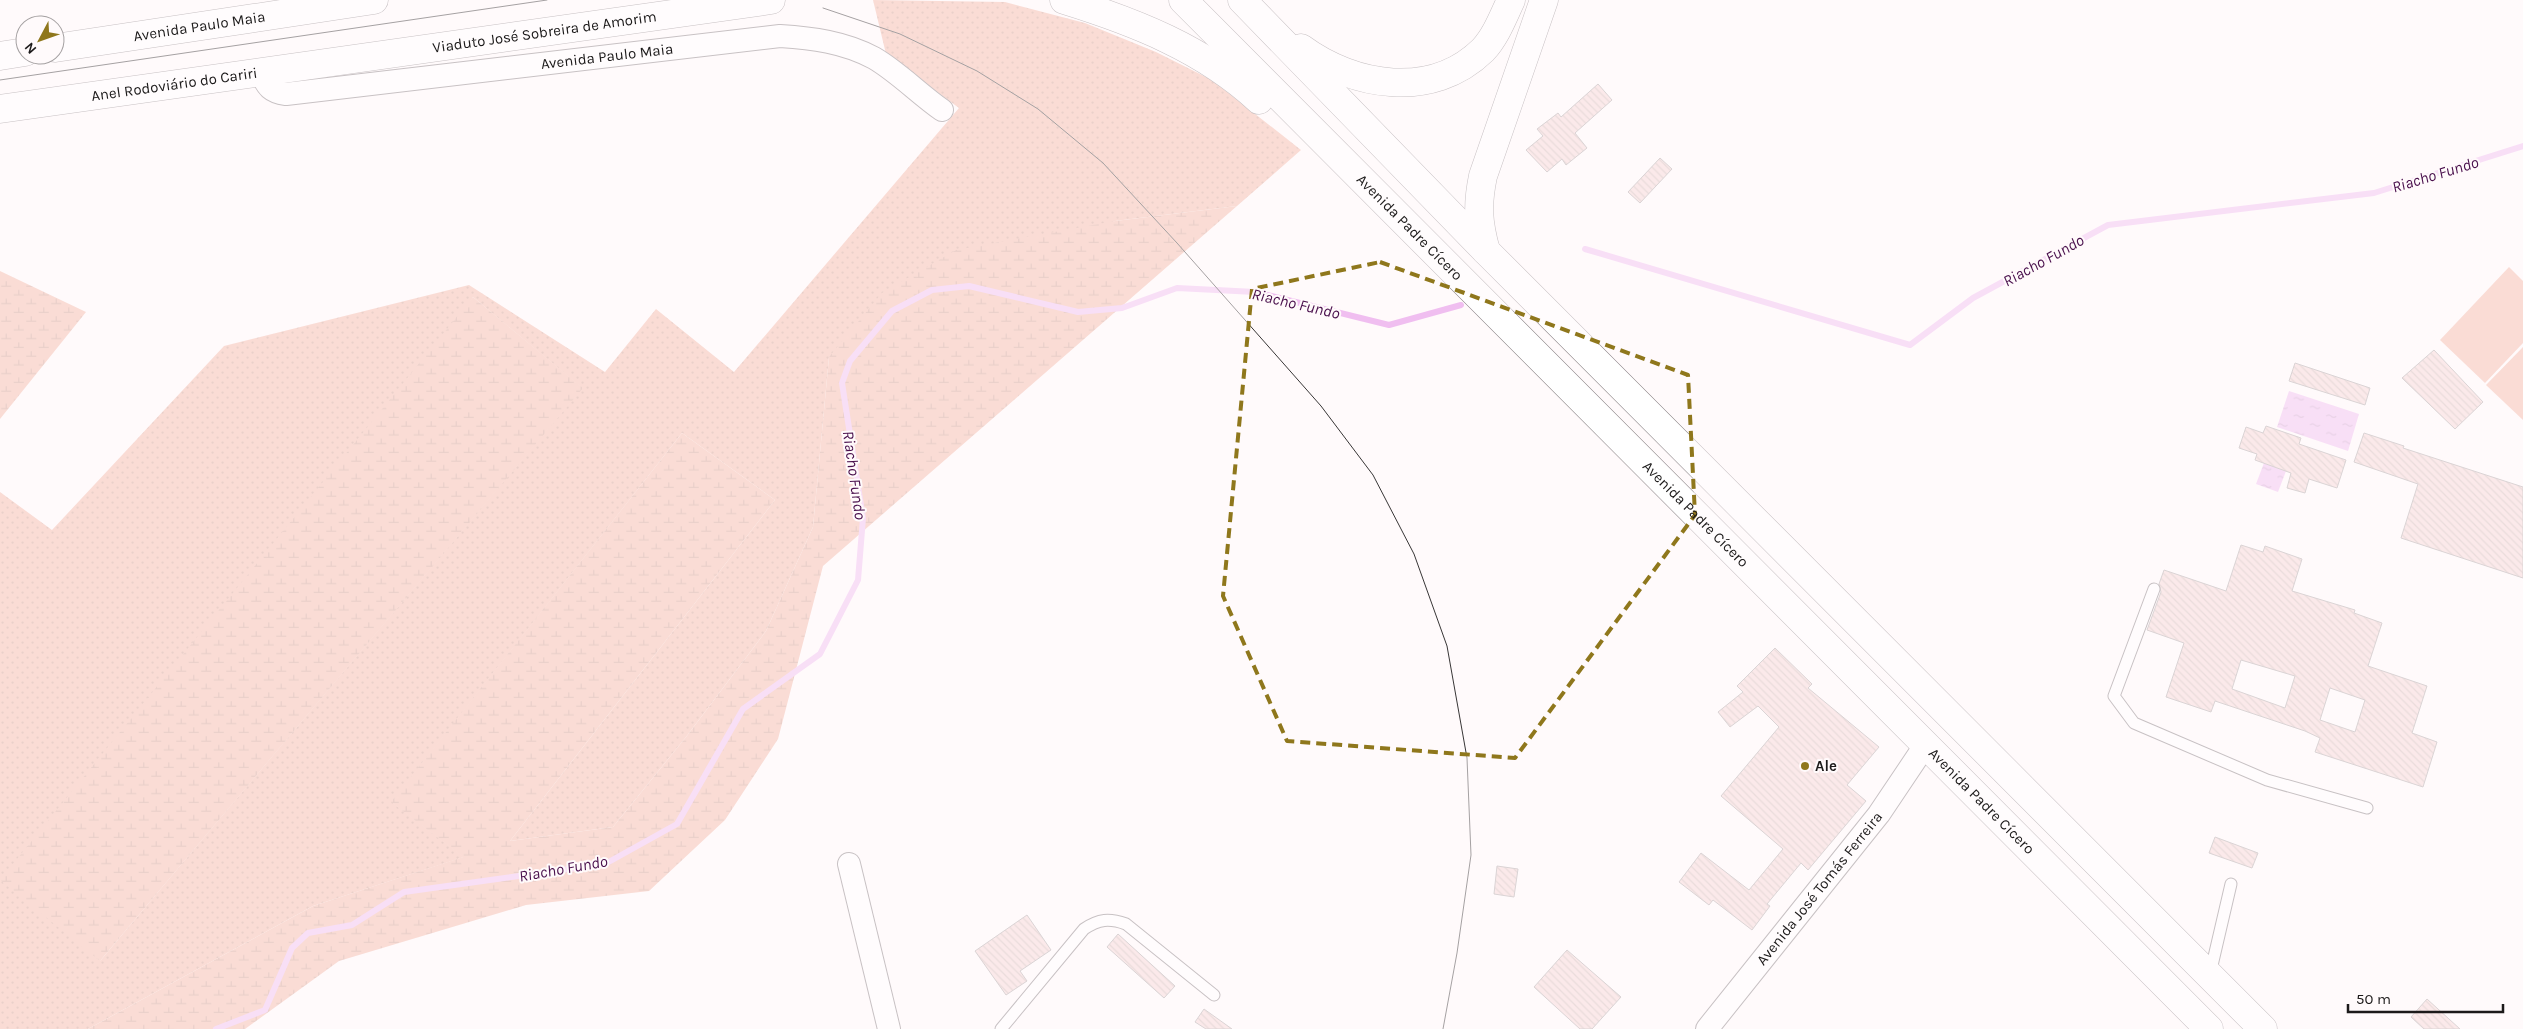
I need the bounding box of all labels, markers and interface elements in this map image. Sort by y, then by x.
street label: Avenida Paulo Maia [132,7,267,45]
street label: Viaduto José Sobreira de Amorim [431,7,658,57]
north arrow [15,15,65,65]
text: N [21,39,40,58]
street label: Avenida Paulo Maia [540,40,674,73]
street label: Anel Rodoviário do Cariri [90,64,258,105]
water label: Riacho Fundo [2390,152,2481,197]
street label: Avenida Padre Cícero [1353,170,1466,284]
water label: Riacho Fundo [1999,230,2087,290]
water label: Riacho Fundo [1250,284,1342,323]
water label: Riacho Fundo [839,429,870,521]
street label: Avenida Padre Cícero [1639,457,1752,571]
street label: Avenida Padre Cícero [1925,744,2038,858]
place label: Ale [1815,757,1837,775]
marker: Ale [1799,760,1811,772]
street label: Avenida José Tomás Ferreira [1753,808,1886,969]
water label: Riacho Fundo [517,851,609,886]
scale bar [2348,982,2503,1014]
text: 50 m [2356,990,2391,1008]

